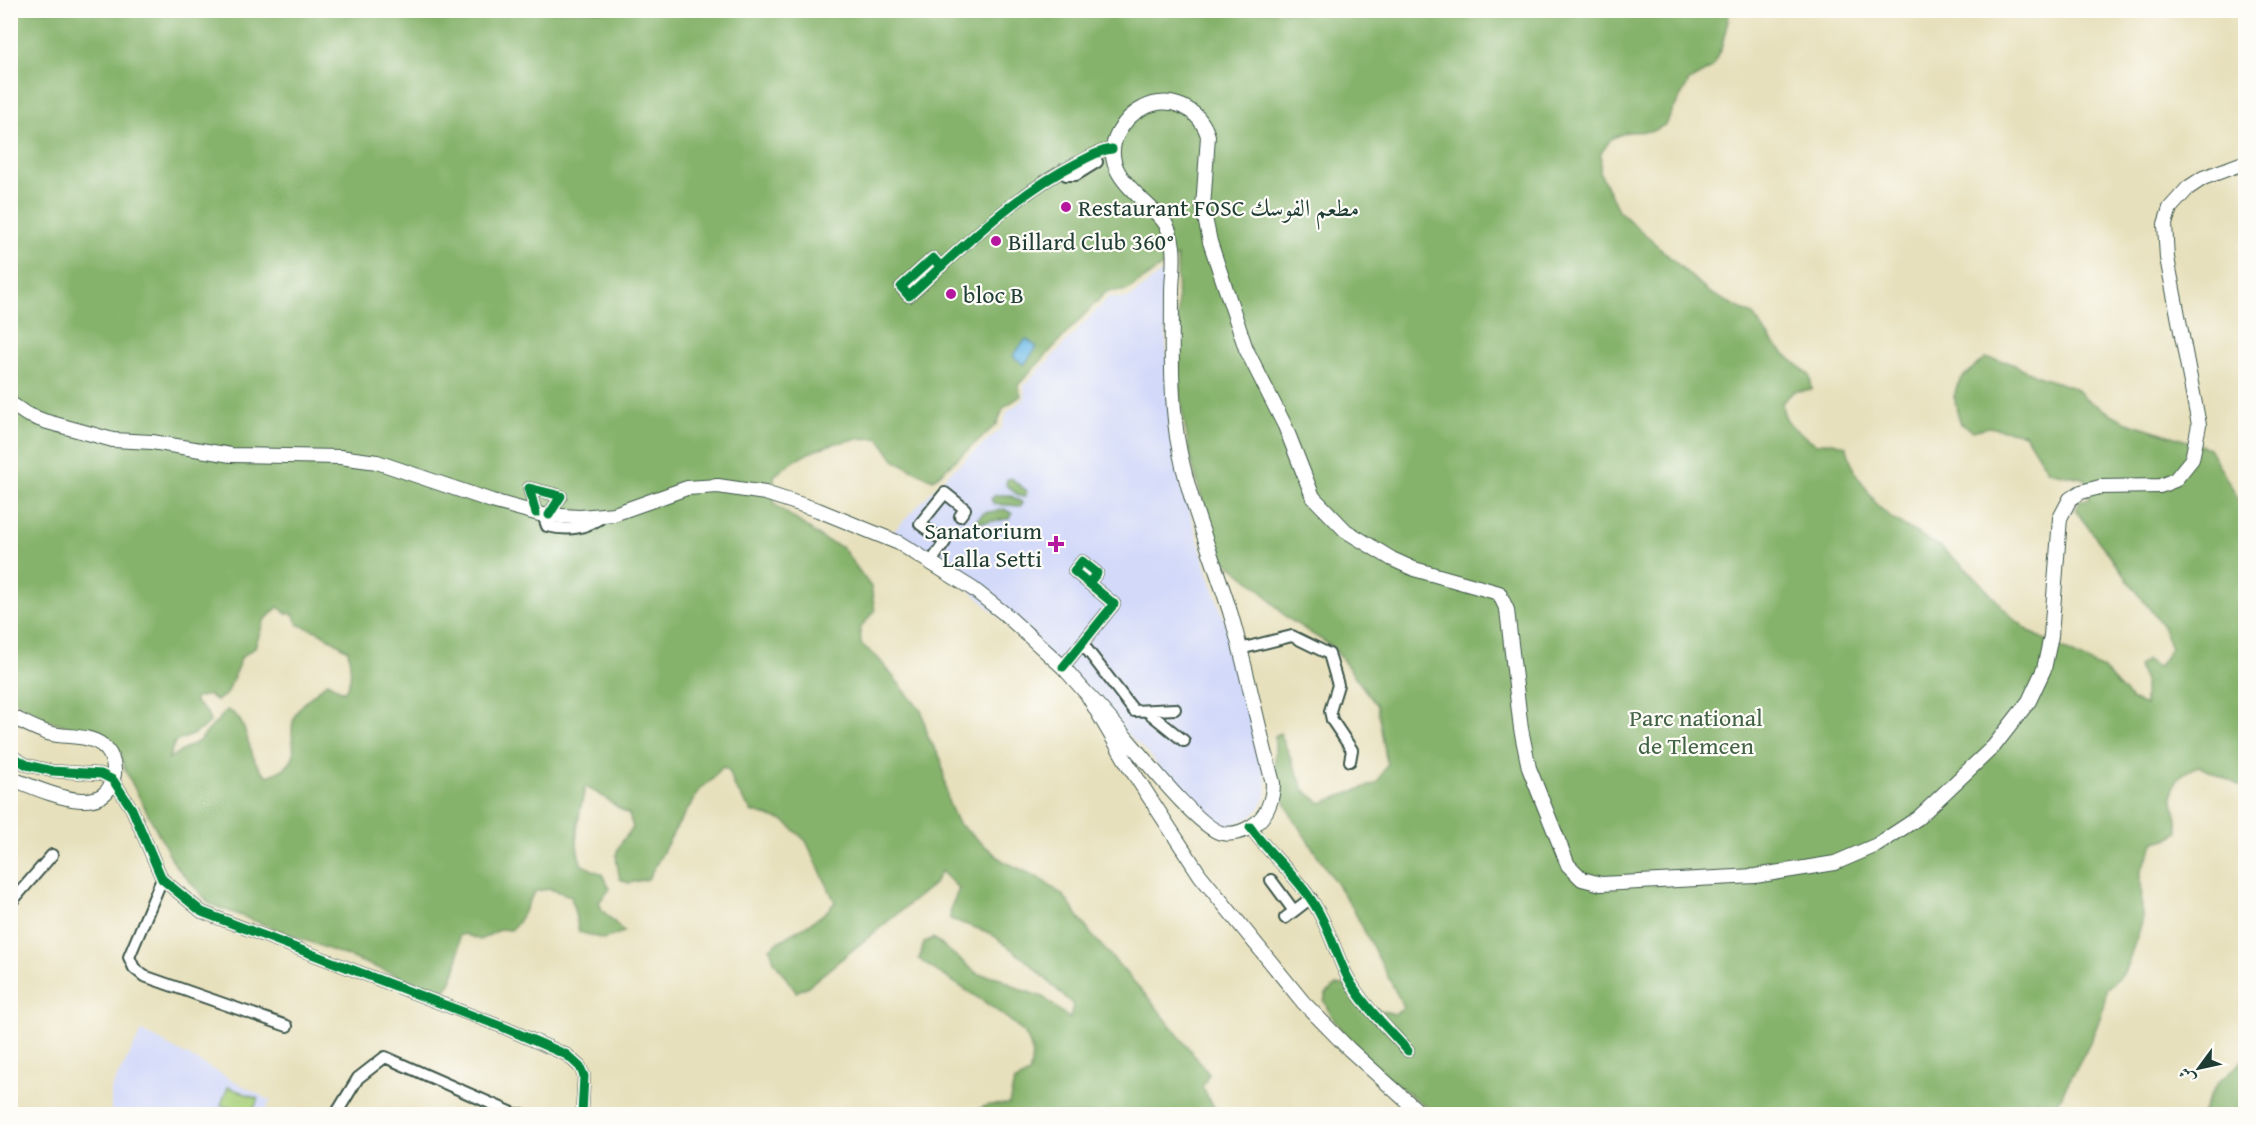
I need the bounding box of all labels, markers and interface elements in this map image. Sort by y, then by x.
place label: Restaurant FOSC مطعم الفوسك [1078,190,1359,230]
marker: Restaurant FOSC مطعم الفوسك [1059,200,1073,214]
place label: Billard Club 360° [1008,224,1175,259]
marker: Billard Club 360° [989,234,1003,248]
place label: bloc B [963,277,1024,312]
marker: bloc B [944,287,958,301]
place label: Sanatorium Lalla Setti [924,513,1042,576]
marker: Sanatorium Lalla Setti [1047,535,1065,553]
park label: Parc national de Tlemcen [1629,700,1763,763]
north arrow [2169,1038,2229,1098]
text: ش [2172,1063,2201,1089]

